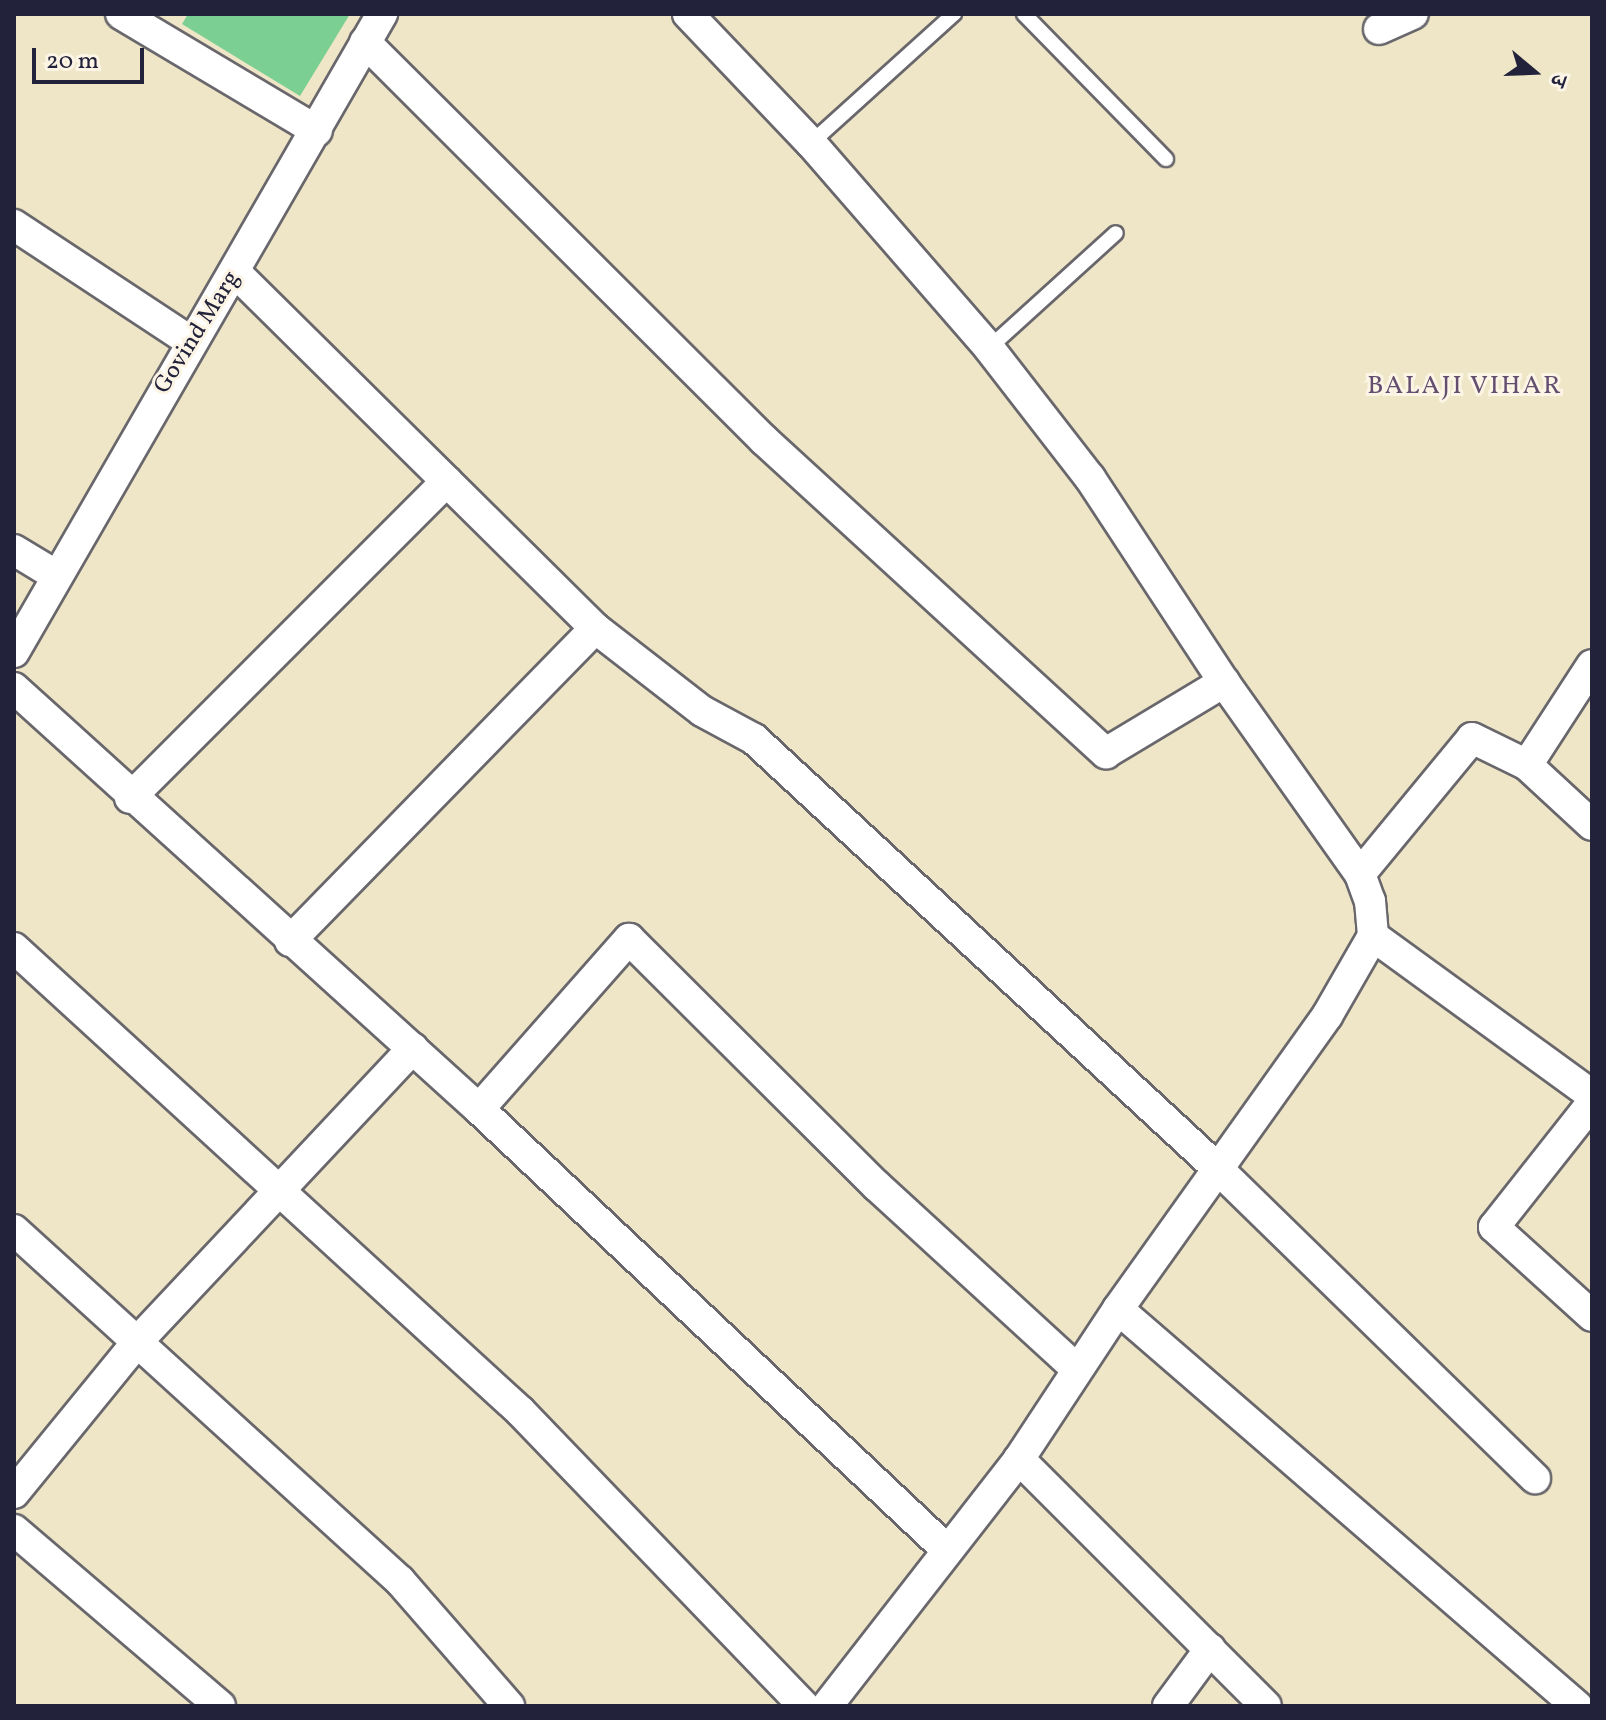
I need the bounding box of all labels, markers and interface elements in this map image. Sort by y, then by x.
scale bar [36,32,148,82]
north arrow [1494,32,1574,112]
text: 20 m [46,45,99,79]
text: उ [1541,70,1574,90]
street label: Govind Marg [149,266,247,400]
district label: BALAJI VIHAR [1367,371,1563,403]

